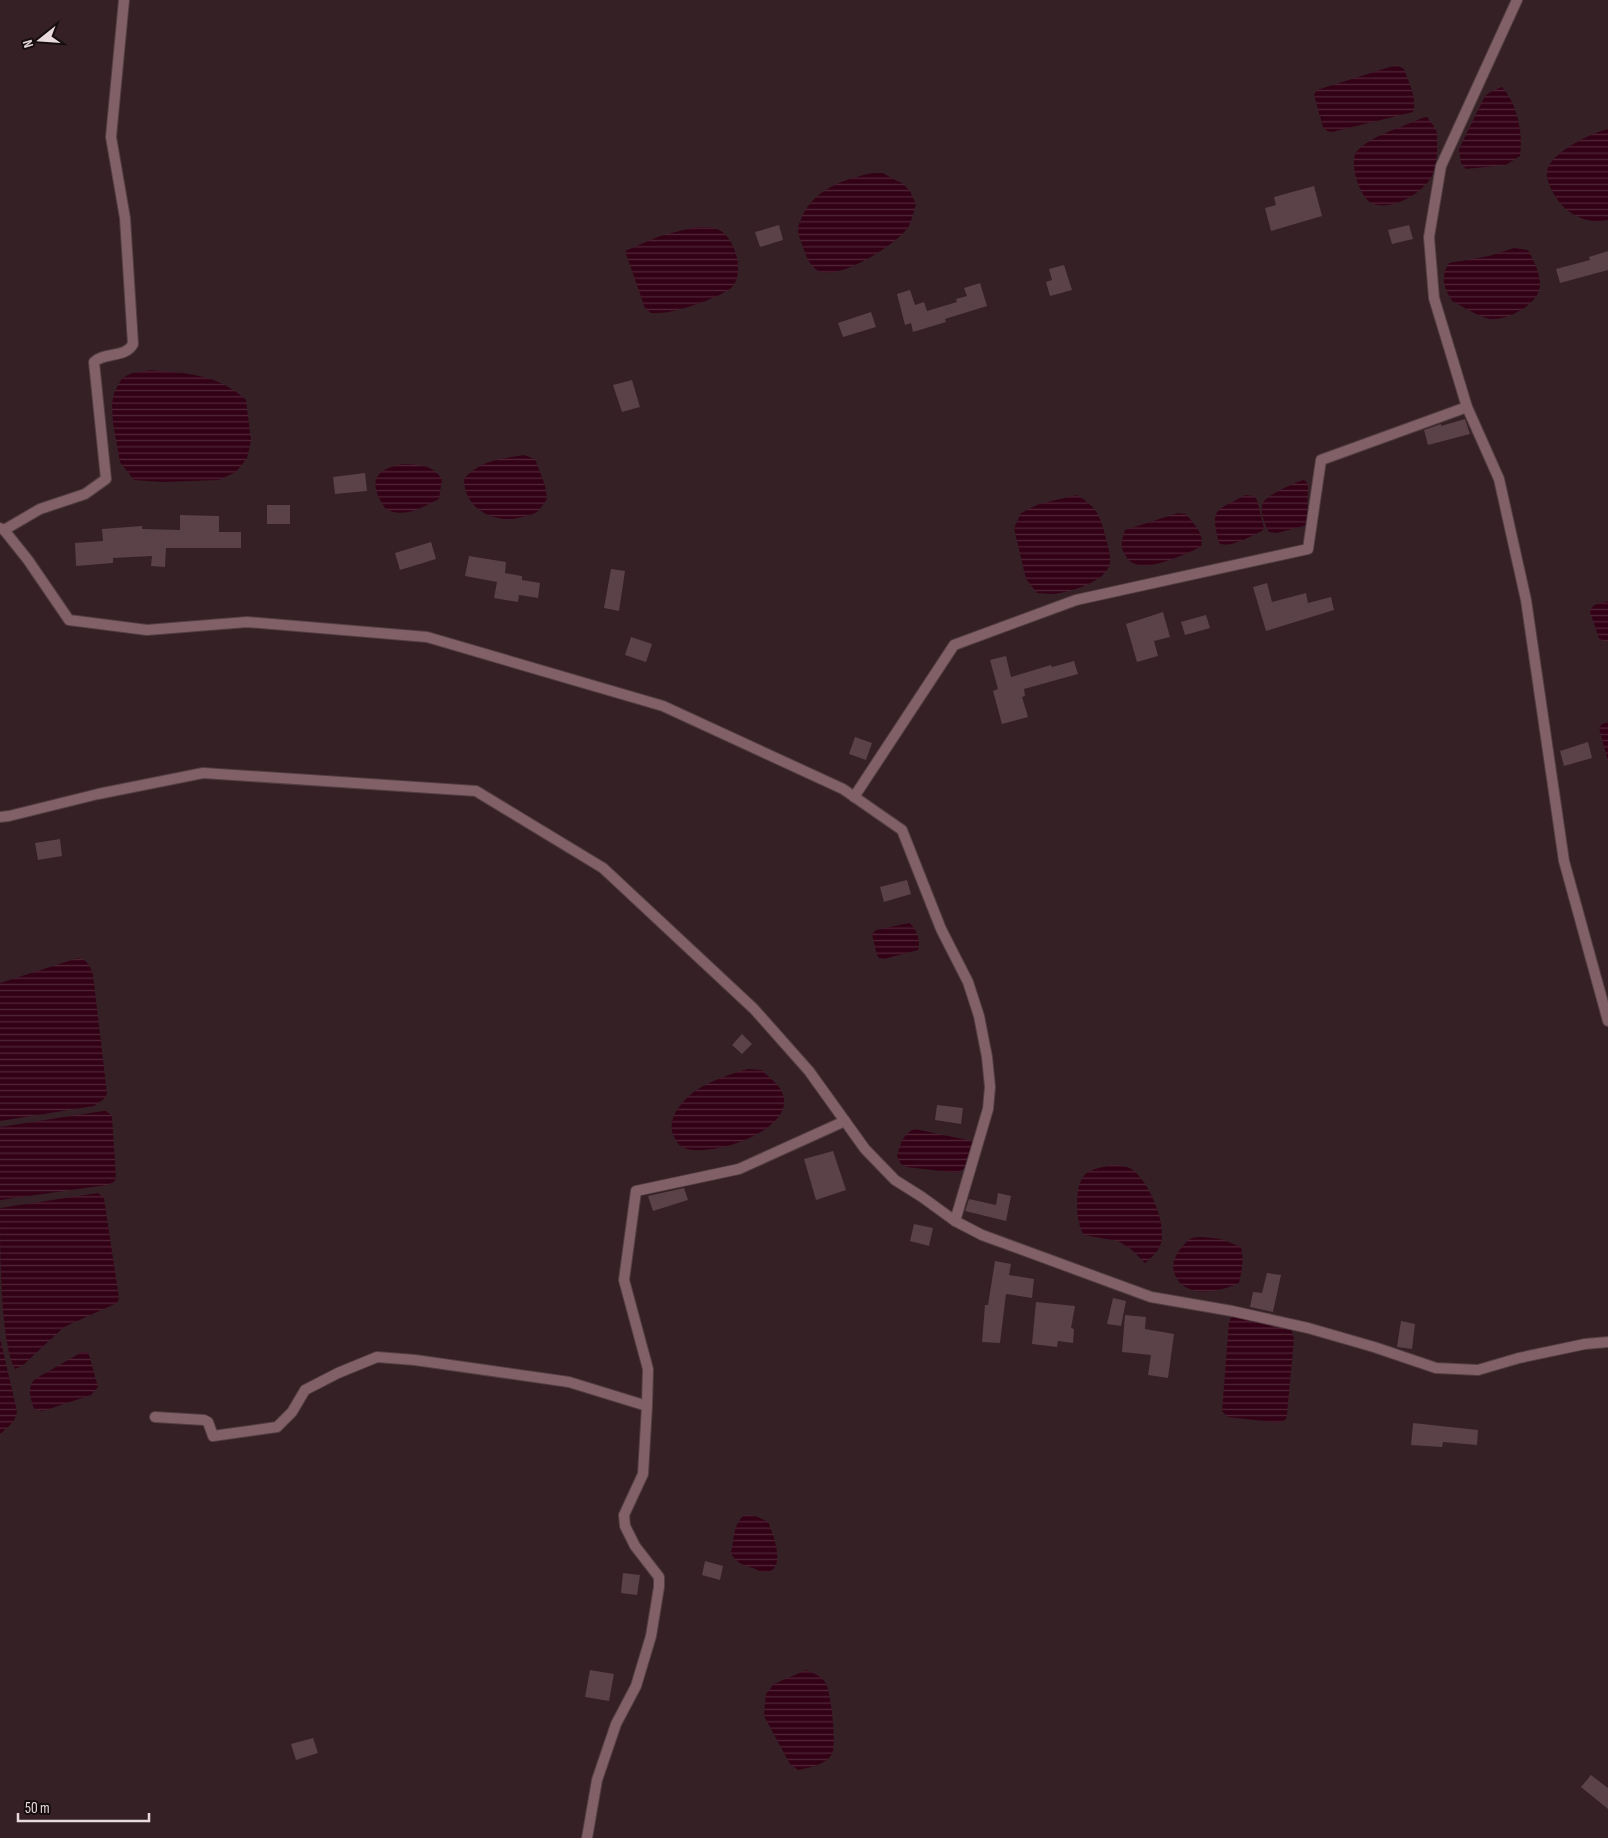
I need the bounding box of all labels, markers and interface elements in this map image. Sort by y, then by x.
north arrow [15,15,65,65]
text: N [19,38,37,50]
scale bar [18,1790,149,1822]
text: 50 m [25,1799,50,1818]

